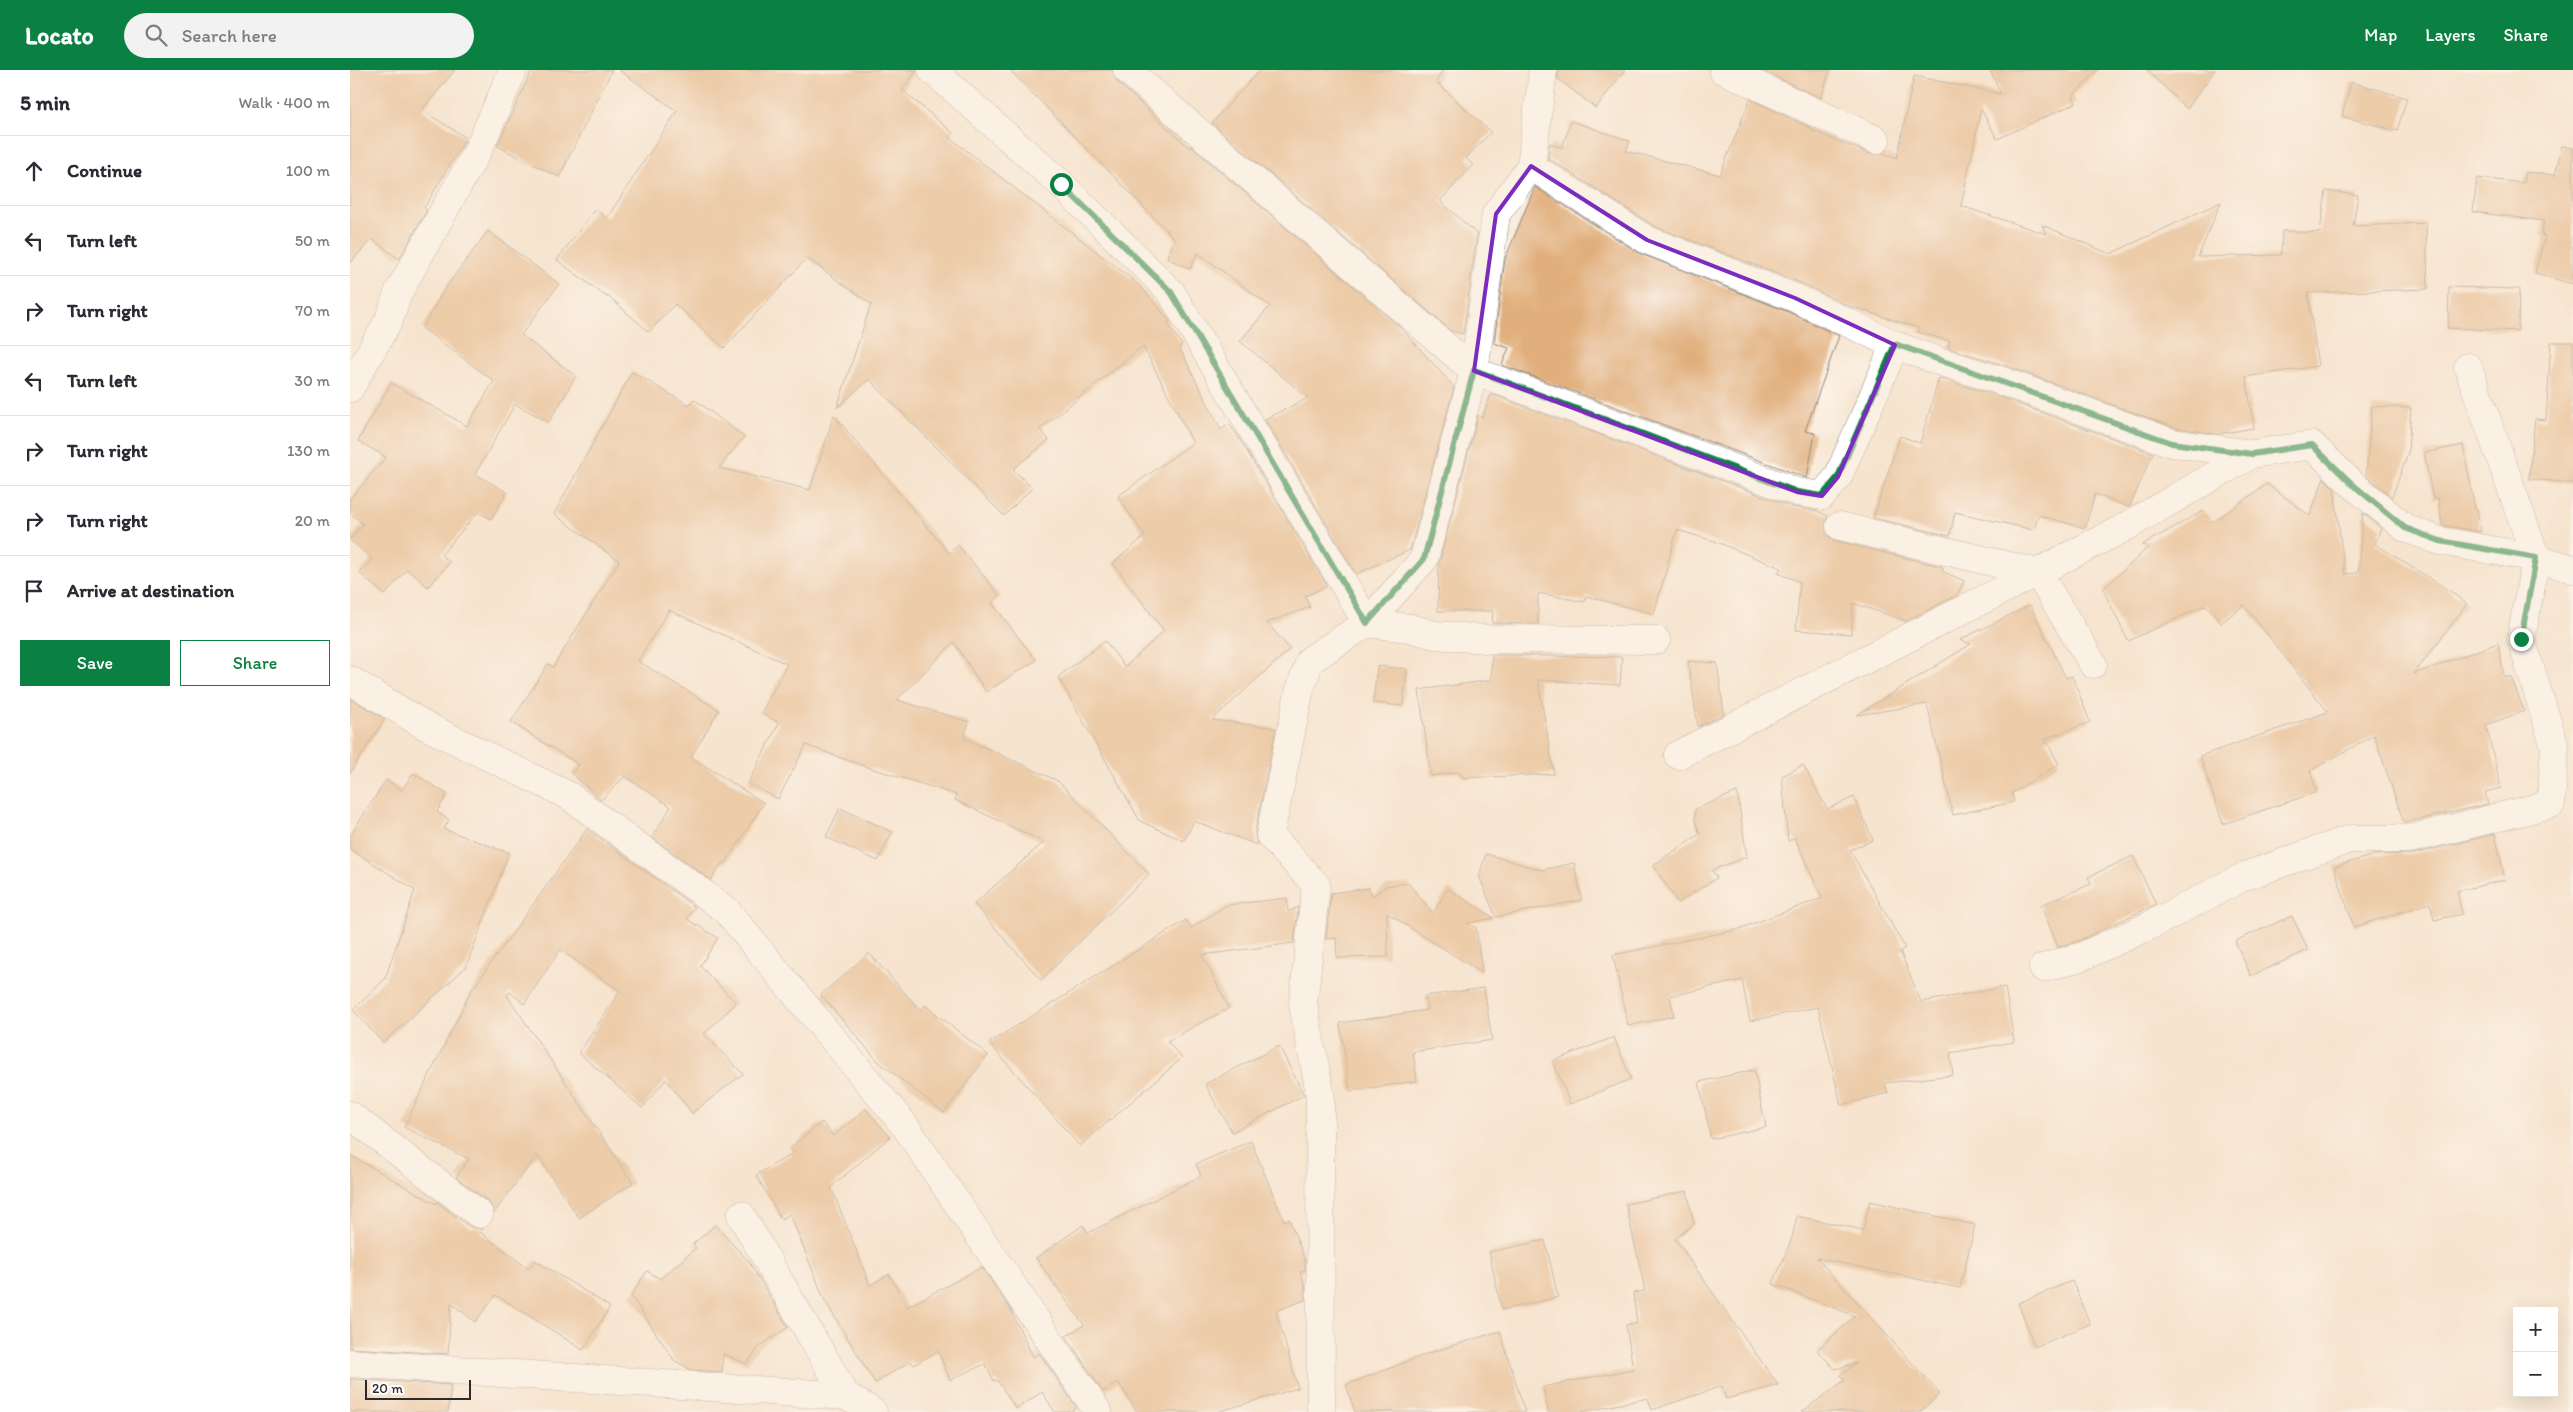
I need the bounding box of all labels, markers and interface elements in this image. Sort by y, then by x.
search box [124,13,474,58]
text: Locato [25,21,94,50]
icon: search [142,21,170,49]
text: Search here [182,24,277,47]
text: Map [2364,24,2397,46]
text: Layers [2425,24,2475,46]
text: Share [2503,24,2548,46]
text: 5 min [20,90,70,115]
text: Walk · 400 m [238,93,330,112]
icon: ahead [20,157,48,185]
text: Continue [67,159,142,182]
text: 100 m [286,161,330,180]
route start [1050,173,1073,196]
icon: left [20,227,48,255]
text: Turn left [67,229,137,252]
text: 50 m [295,231,330,250]
icon: right [20,297,48,325]
text: Turn right [67,299,148,322]
text: 70 m [295,301,330,320]
icon: left [20,367,48,395]
text: Turn left [67,369,137,392]
text: 30 m [294,371,330,390]
icon: right [20,437,48,465]
text: Turn right [67,439,148,462]
text: 130 m [287,441,330,460]
icon: right [20,507,48,535]
text: Turn right [67,509,148,532]
text: 20 m [295,511,330,530]
icon: arrive [20,577,48,605]
text: Arrive at destination [67,579,234,602]
route end [2510,628,2533,651]
button: Save [20,640,170,686]
button: Share [180,640,330,686]
map controls [2513,1307,2558,1397]
button: + [2513,1307,2558,1352]
button: − [2513,1352,2558,1397]
scale bar [365,1377,471,1400]
text: 20 m [372,1380,403,1397]

